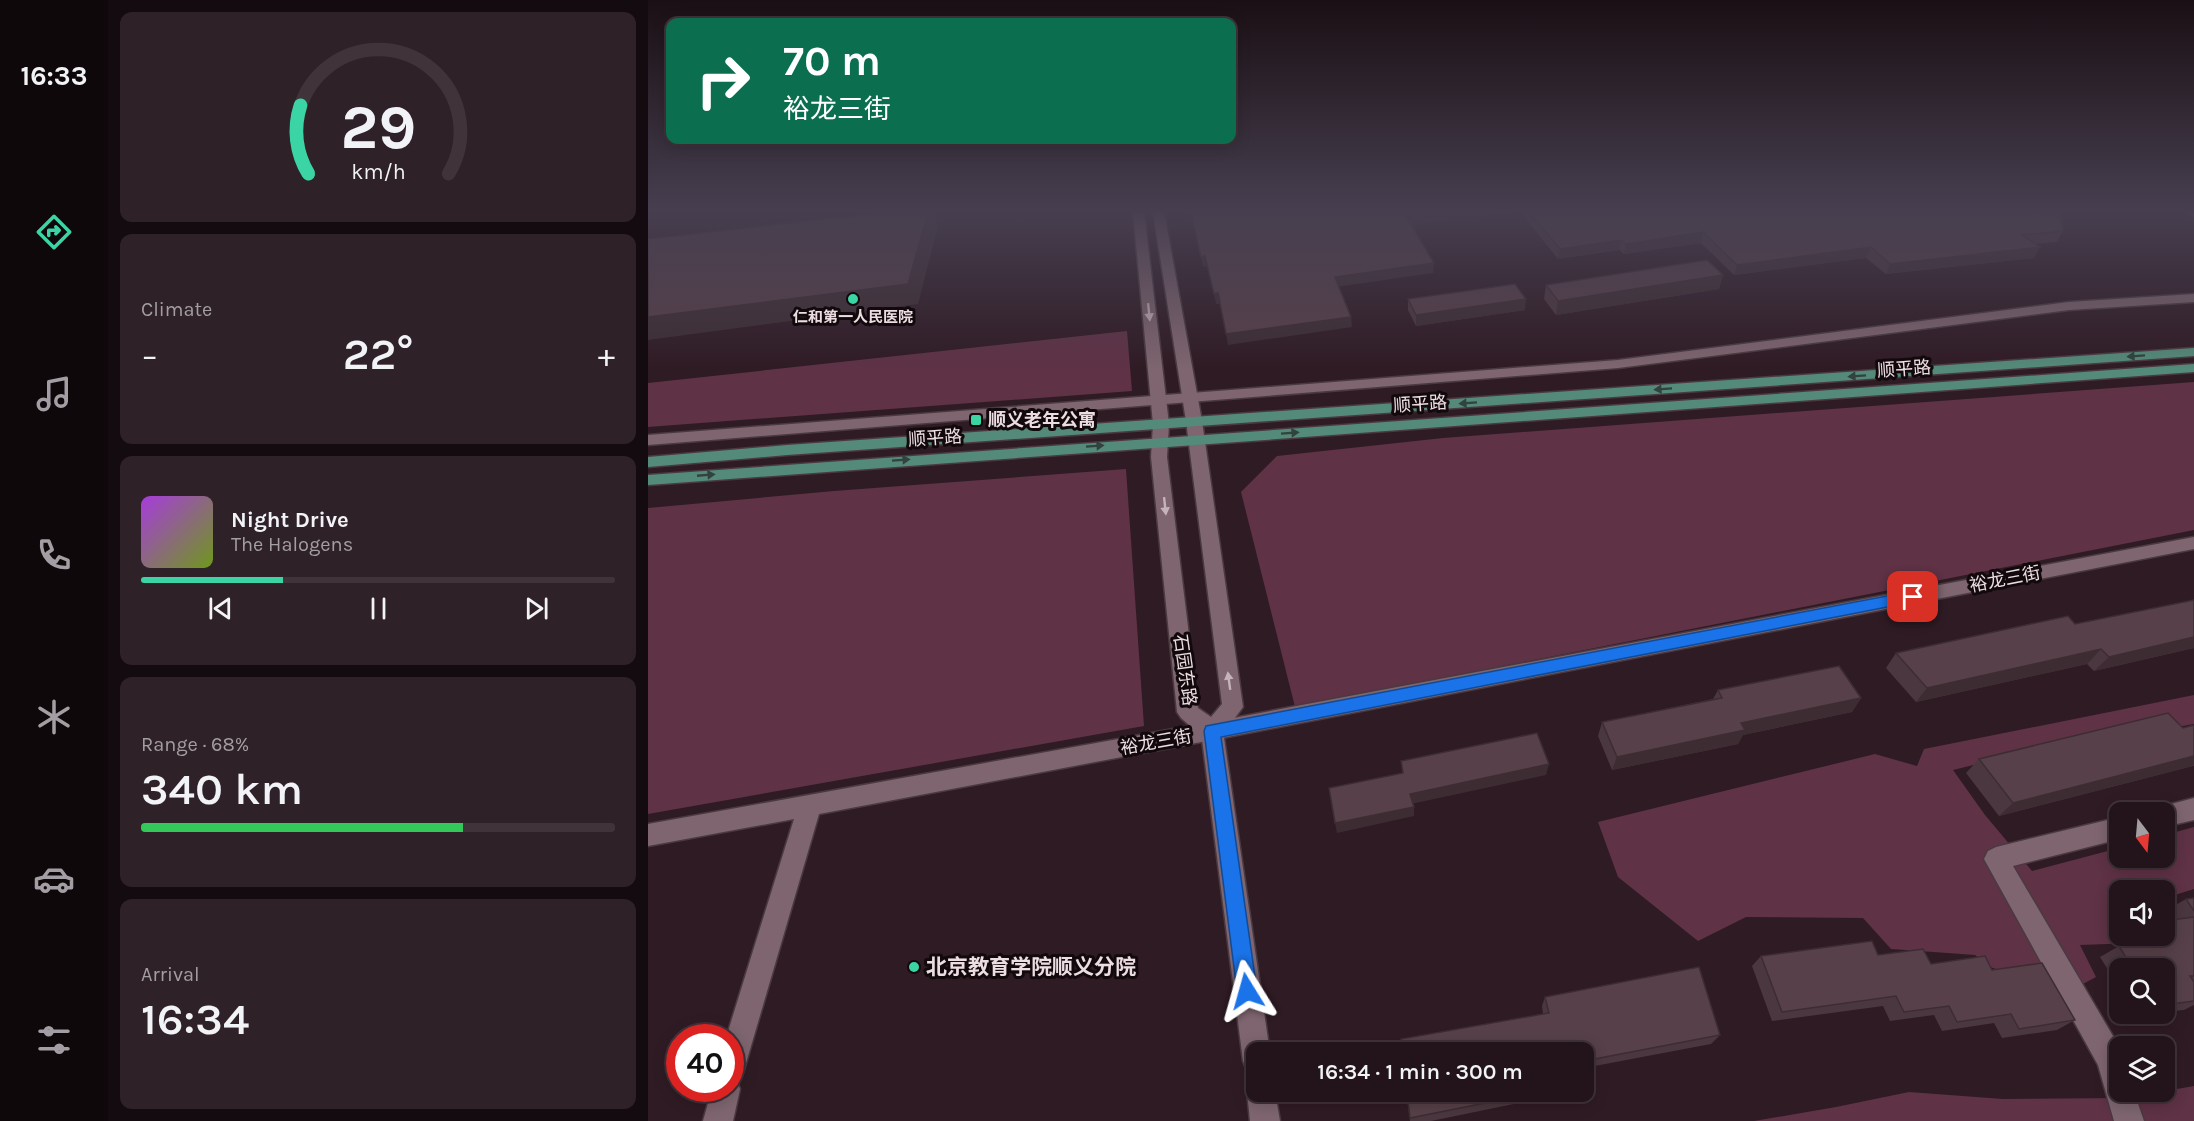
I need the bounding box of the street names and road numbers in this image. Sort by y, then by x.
street label: 顺平路 [1876,356,1932,382]
street label: 顺平路 [1392,391,1448,417]
street label: 顺平路 [907,425,963,451]
street label: 裕龙三街 [1968,561,2042,597]
street label: 石园东路 [1169,633,1201,707]
street label: 裕龙三街 [1119,725,1193,759]

